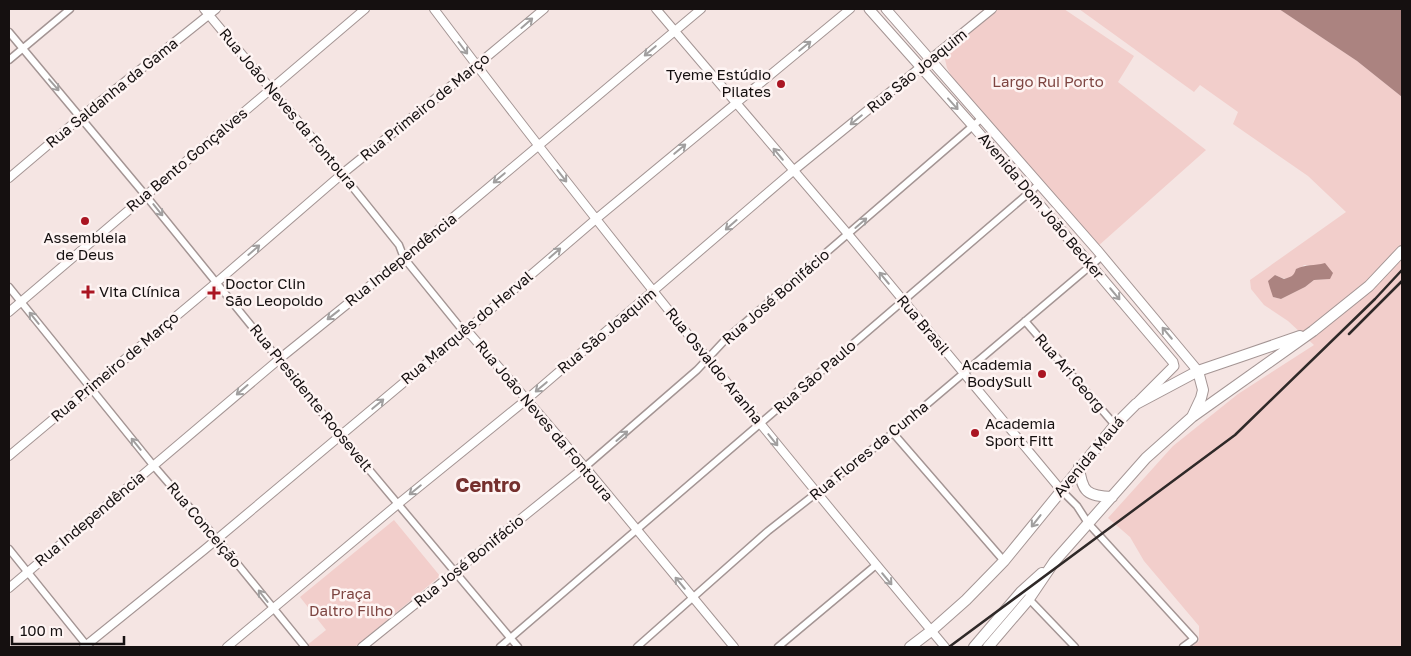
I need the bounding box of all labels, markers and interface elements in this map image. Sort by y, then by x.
one-way arrow [520,18,533,29]
street label: Rua João Neves da Fontoura [216,24,361,193]
street label: Rua São Joaquim [863,24,970,116]
street label: Rua Saldanha da Gama [42,33,181,151]
one-way arrow [798,40,811,51]
one-way arrow [458,41,468,55]
one-way arrow [644,46,657,57]
street label: Rua Primeiro de Março [356,48,493,164]
place label: Tyeme Estúdio Pilates [666,65,771,100]
park label: Largo Rui Porto [992,72,1104,90]
marker: Tyeme Estúdio Pilates [775,78,787,90]
one-way arrow [48,79,59,92]
one-way arrow [947,97,959,110]
street label: Rua Bento Gonçalves [122,103,251,215]
one-way arrow [850,115,863,126]
street label: Avenida Dom João Becker [975,129,1108,282]
one-way arrow [673,143,686,155]
one-way arrow [773,147,784,160]
one-way arrow [557,169,568,182]
one-way arrow [492,173,505,184]
one-way arrow [152,203,163,216]
street label: Rua Independência [341,209,460,310]
marker: Assembleia de Deus [79,215,91,227]
one-way arrow [854,218,867,229]
one-way arrow [725,219,738,230]
place label: Assembleia de Deus [44,228,126,263]
one-way arrow [247,244,260,256]
street label: Rua José Bonifácio [718,245,833,348]
one-way arrow [548,248,561,259]
street label: Rua Marquês do Herval [397,267,536,388]
one-way arrow [878,271,889,284]
place label: Doctor Clin São Leopoldo [225,274,323,309]
place label: Vita Clínica [99,282,180,300]
street label: Rua São Joaquim [553,284,659,377]
marker: Vita Clínica [81,285,95,299]
marker: Doctor Clin São Leopoldo [207,286,221,300]
one-way arrow [1110,287,1121,300]
street label: Rua Brasil [894,291,954,358]
street label: Rua Osvaldo Aranha [662,304,767,427]
street label: Rua Primeiro de Março [47,308,182,425]
one-way arrow [327,310,340,321]
one-way arrow [28,312,39,325]
street label: Rua Presidente Roosevelt [247,320,377,475]
one-way arrow [1162,327,1173,340]
street label: Rua Ari Georg [1032,329,1110,415]
street label: Rua João Neves da Fontoura [472,336,617,505]
street label: Rua São Paulo [770,336,859,417]
place label: Academia BodySull [962,355,1032,390]
marker: Academia BodySull [1036,368,1048,380]
one-way arrow [535,381,548,392]
one-way arrow [236,385,249,396]
street label: Rua Flores da Cunha [805,397,931,504]
one-way arrow [371,399,384,410]
street label: Avenida Mauá [1049,412,1127,500]
place label: Academia Sport Fitt [985,414,1055,449]
marker: Academia Sport Fitt [969,427,981,439]
one-way arrow [615,430,628,441]
one-way arrow [768,433,779,446]
one-way arrow [131,438,142,451]
street label: Rua Independência [31,467,148,569]
district label: Centro [455,472,521,496]
street label: Rua Conceição [164,478,246,571]
one-way arrow [409,484,422,495]
street label: Rua José Bonifácio [410,510,527,610]
one-way arrow [1030,514,1041,527]
one-way arrow [882,572,893,585]
one-way arrow [675,576,686,589]
park label: Praça Daltro Filho [309,584,393,619]
one-way arrow [258,589,268,603]
scale bar [12,614,125,646]
text: 100 m [20,621,63,639]

